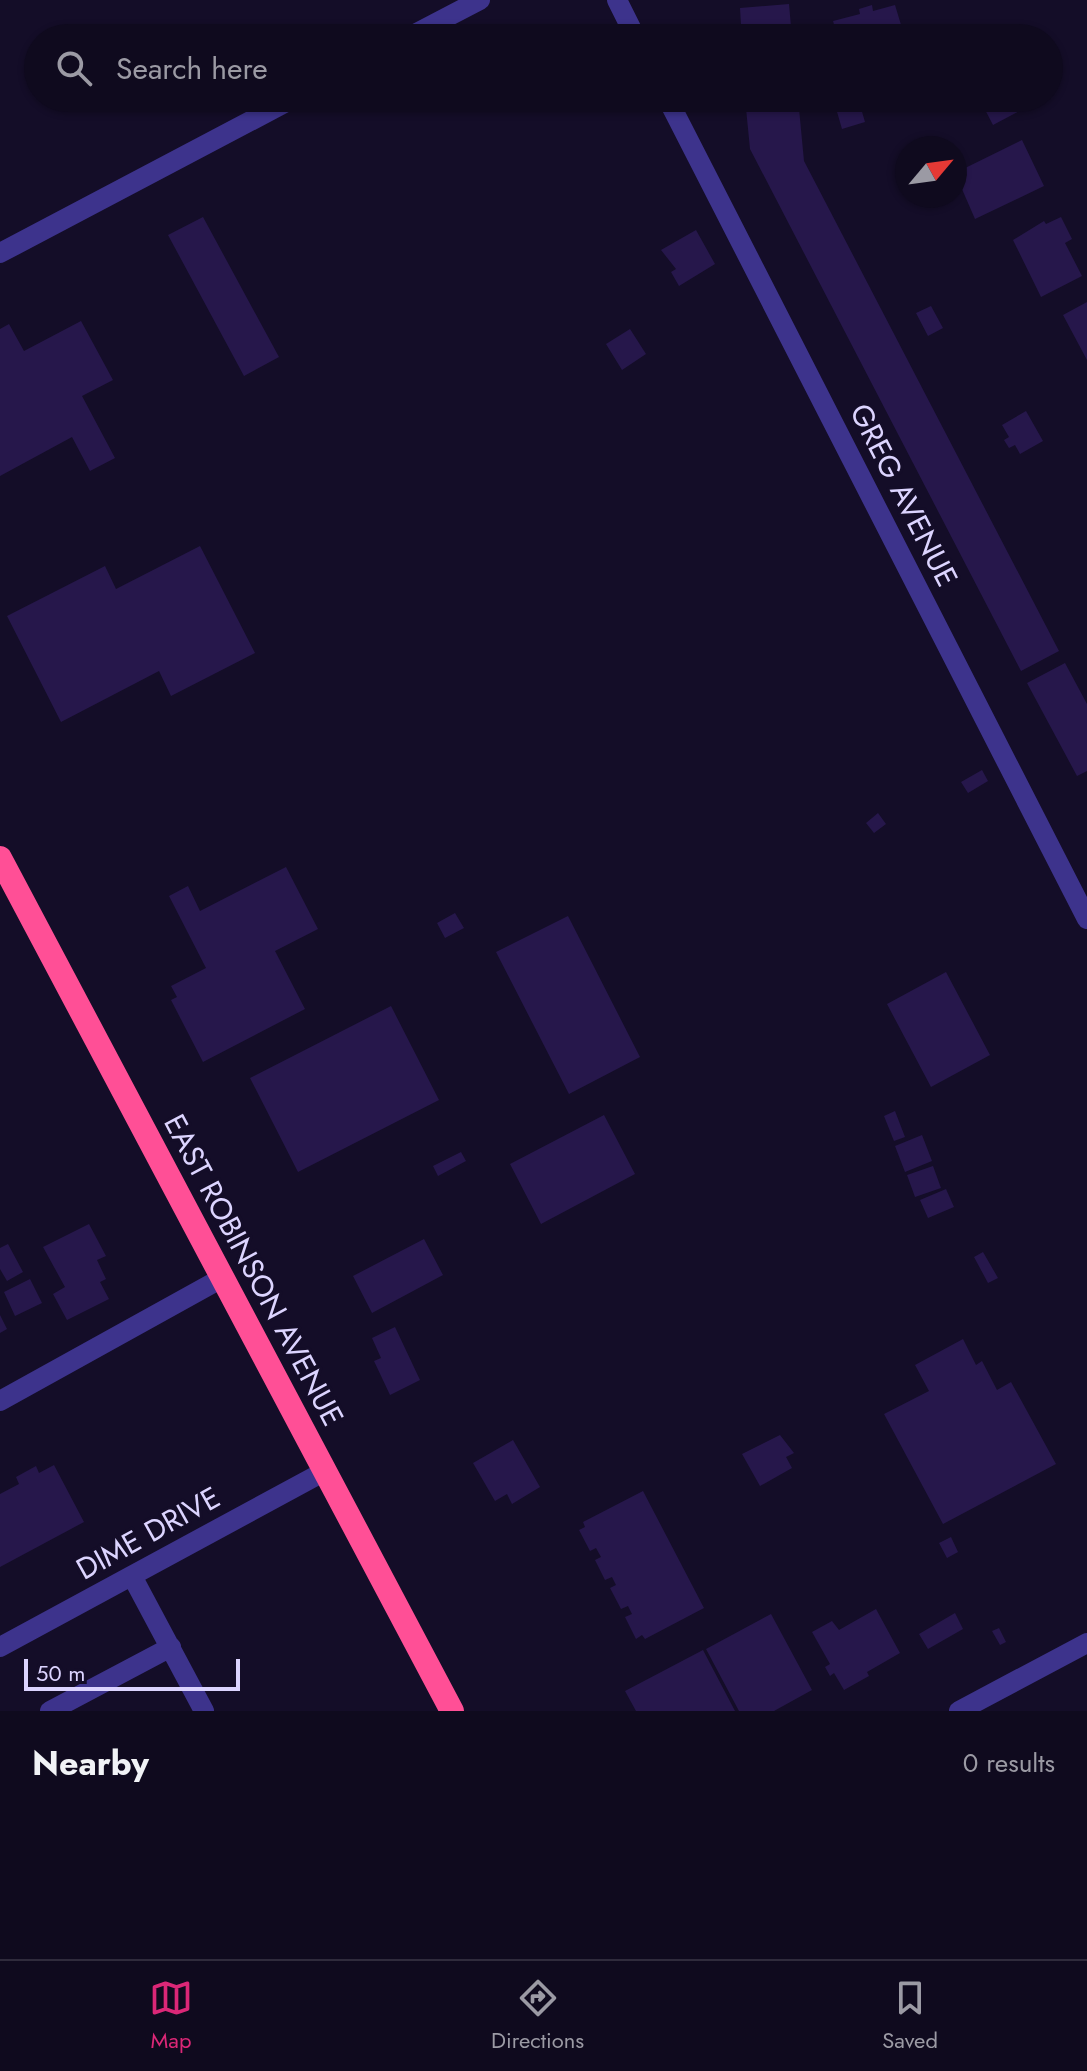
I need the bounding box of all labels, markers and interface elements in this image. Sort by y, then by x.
search box [24,24,1063,112]
icon: search [52,46,96,90]
text: Search here [116,47,268,90]
north arrow [895,136,967,208]
street label: GREG AVENUE [839,396,969,594]
street label: EAST ROBINSON AVENUE [153,1106,355,1434]
street label: DIME DRIVE [68,1476,228,1590]
scale bar [24,1655,240,1691]
text: 50 m [36,1657,85,1689]
text: Nearby [32,1739,149,1788]
text: 0 results [963,1744,1055,1782]
tab: Map [149,1976,193,2056]
tab: Directions [491,1976,584,2056]
tab: Saved [882,1976,938,2056]

